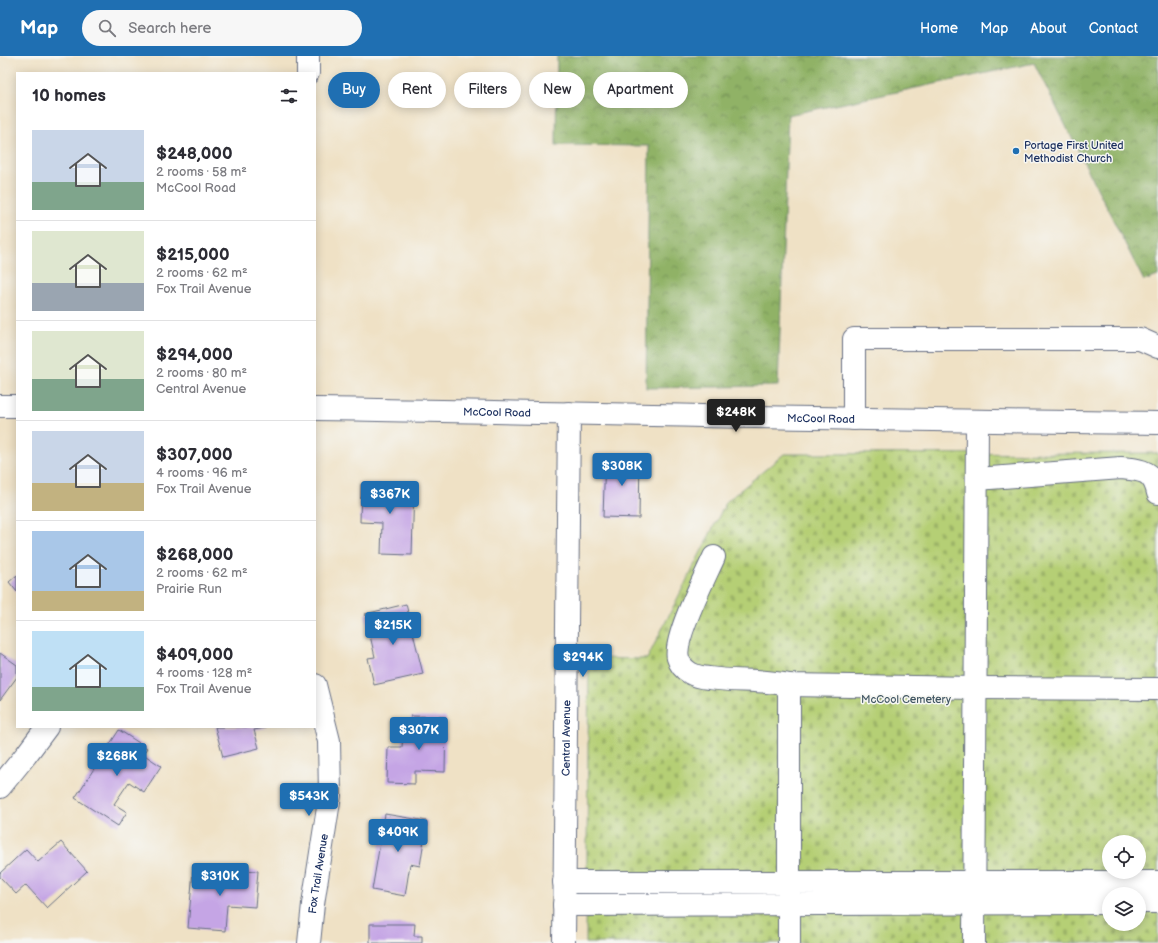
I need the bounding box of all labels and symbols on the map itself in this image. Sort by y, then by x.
place label: Portage First United Methodist Church [1024,139,1124,165]
marker: Portage First United Methodist Church [1011,146,1021,156]
pin: $248K [708,399,764,433]
street label: McCool Road [463,405,531,419]
street label: McCool Road [787,411,855,425]
pin: $308K [594,453,650,487]
pin: $367K [362,481,418,515]
pin: $215K [365,612,421,646]
pin: $294K [555,644,611,678]
park label: McCool Cemetery [861,693,951,706]
street label: Central Avenue [559,699,573,776]
pin: $307K [391,717,447,751]
pin: $268K [89,743,145,777]
pin: $543K [281,783,337,817]
pin: $409K [370,819,426,853]
street label: Fox Trail Avenue [306,832,330,914]
pin: $310K [192,863,248,897]

